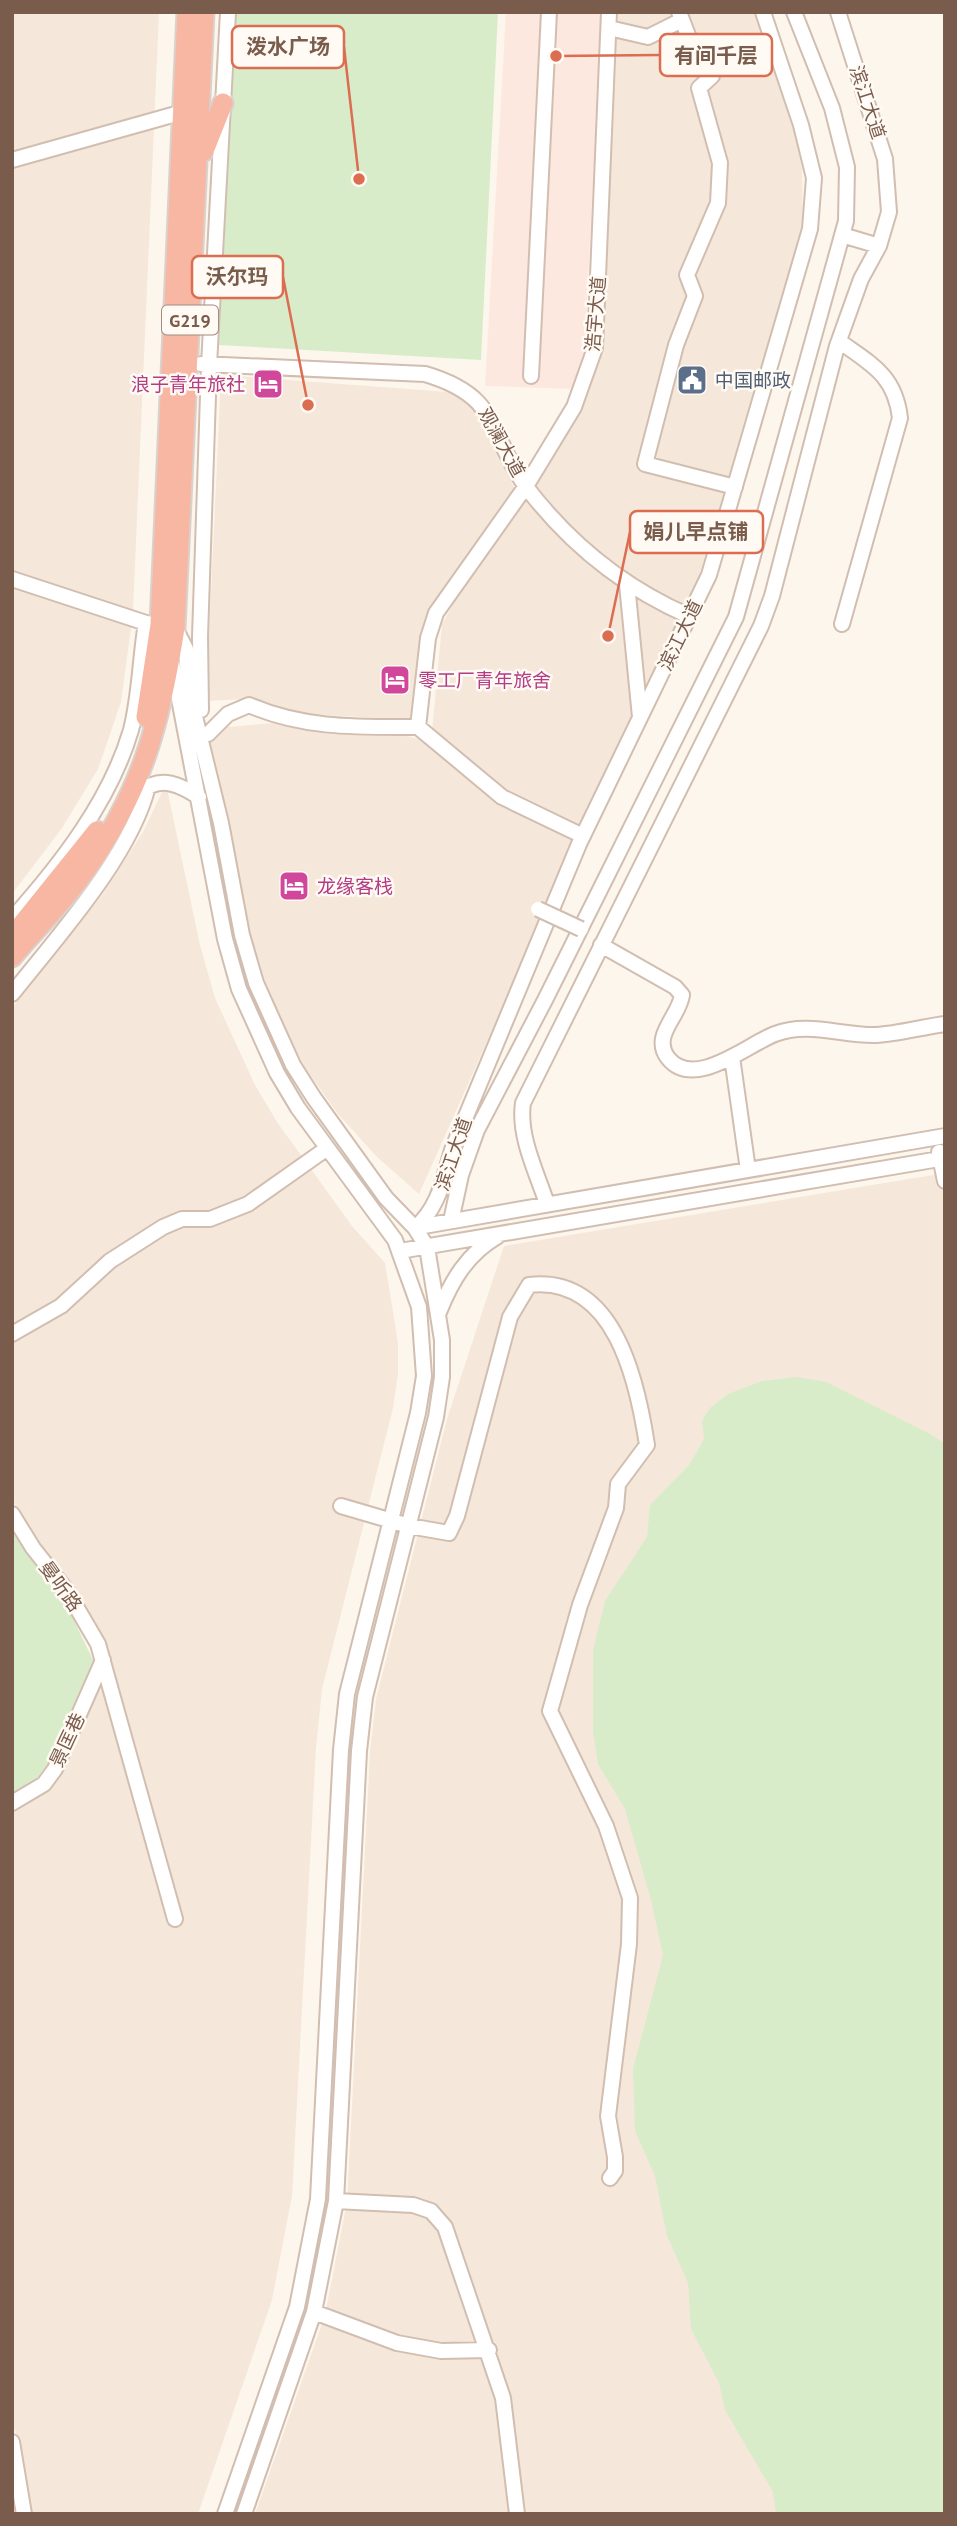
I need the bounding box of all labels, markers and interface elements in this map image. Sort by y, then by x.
callout: 泼水广场 [232,26,344,68]
text: 泼水广场 [246,33,330,60]
callout: 有间千层 [660,34,772,76]
text: 有间千层 [674,42,758,69]
street label: 滨江大道 [845,62,891,142]
callout: 沃尔玛 [192,256,283,298]
text: 沃尔玛 [206,263,269,290]
street label: 浩宇大道 [580,275,610,353]
road number: G219 [162,306,218,334]
public building icon: 中国邮政 [675,363,709,397]
hotel icon: 浪子青年旅社 [251,367,285,401]
place label: 中国邮政 [715,368,791,392]
place label: 浪子青年旅社 [131,372,245,396]
street label: 观澜大道 [473,403,531,481]
callout: 娟儿早点铺 [630,511,763,553]
text: 娟儿早点铺 [644,518,749,545]
street label: 滨江大道 [653,596,707,674]
hotel icon: 零工厂青年旅舍 [378,663,412,697]
place label: 零工厂青年旅舍 [418,668,551,692]
hotel icon: 龙缘客栈 [277,869,311,903]
place label: 龙缘客栈 [317,874,393,898]
street label: 滨江大道 [429,1114,477,1194]
street label: 曼听路 [35,1556,87,1616]
street label: 景匡巷 [44,1709,90,1771]

